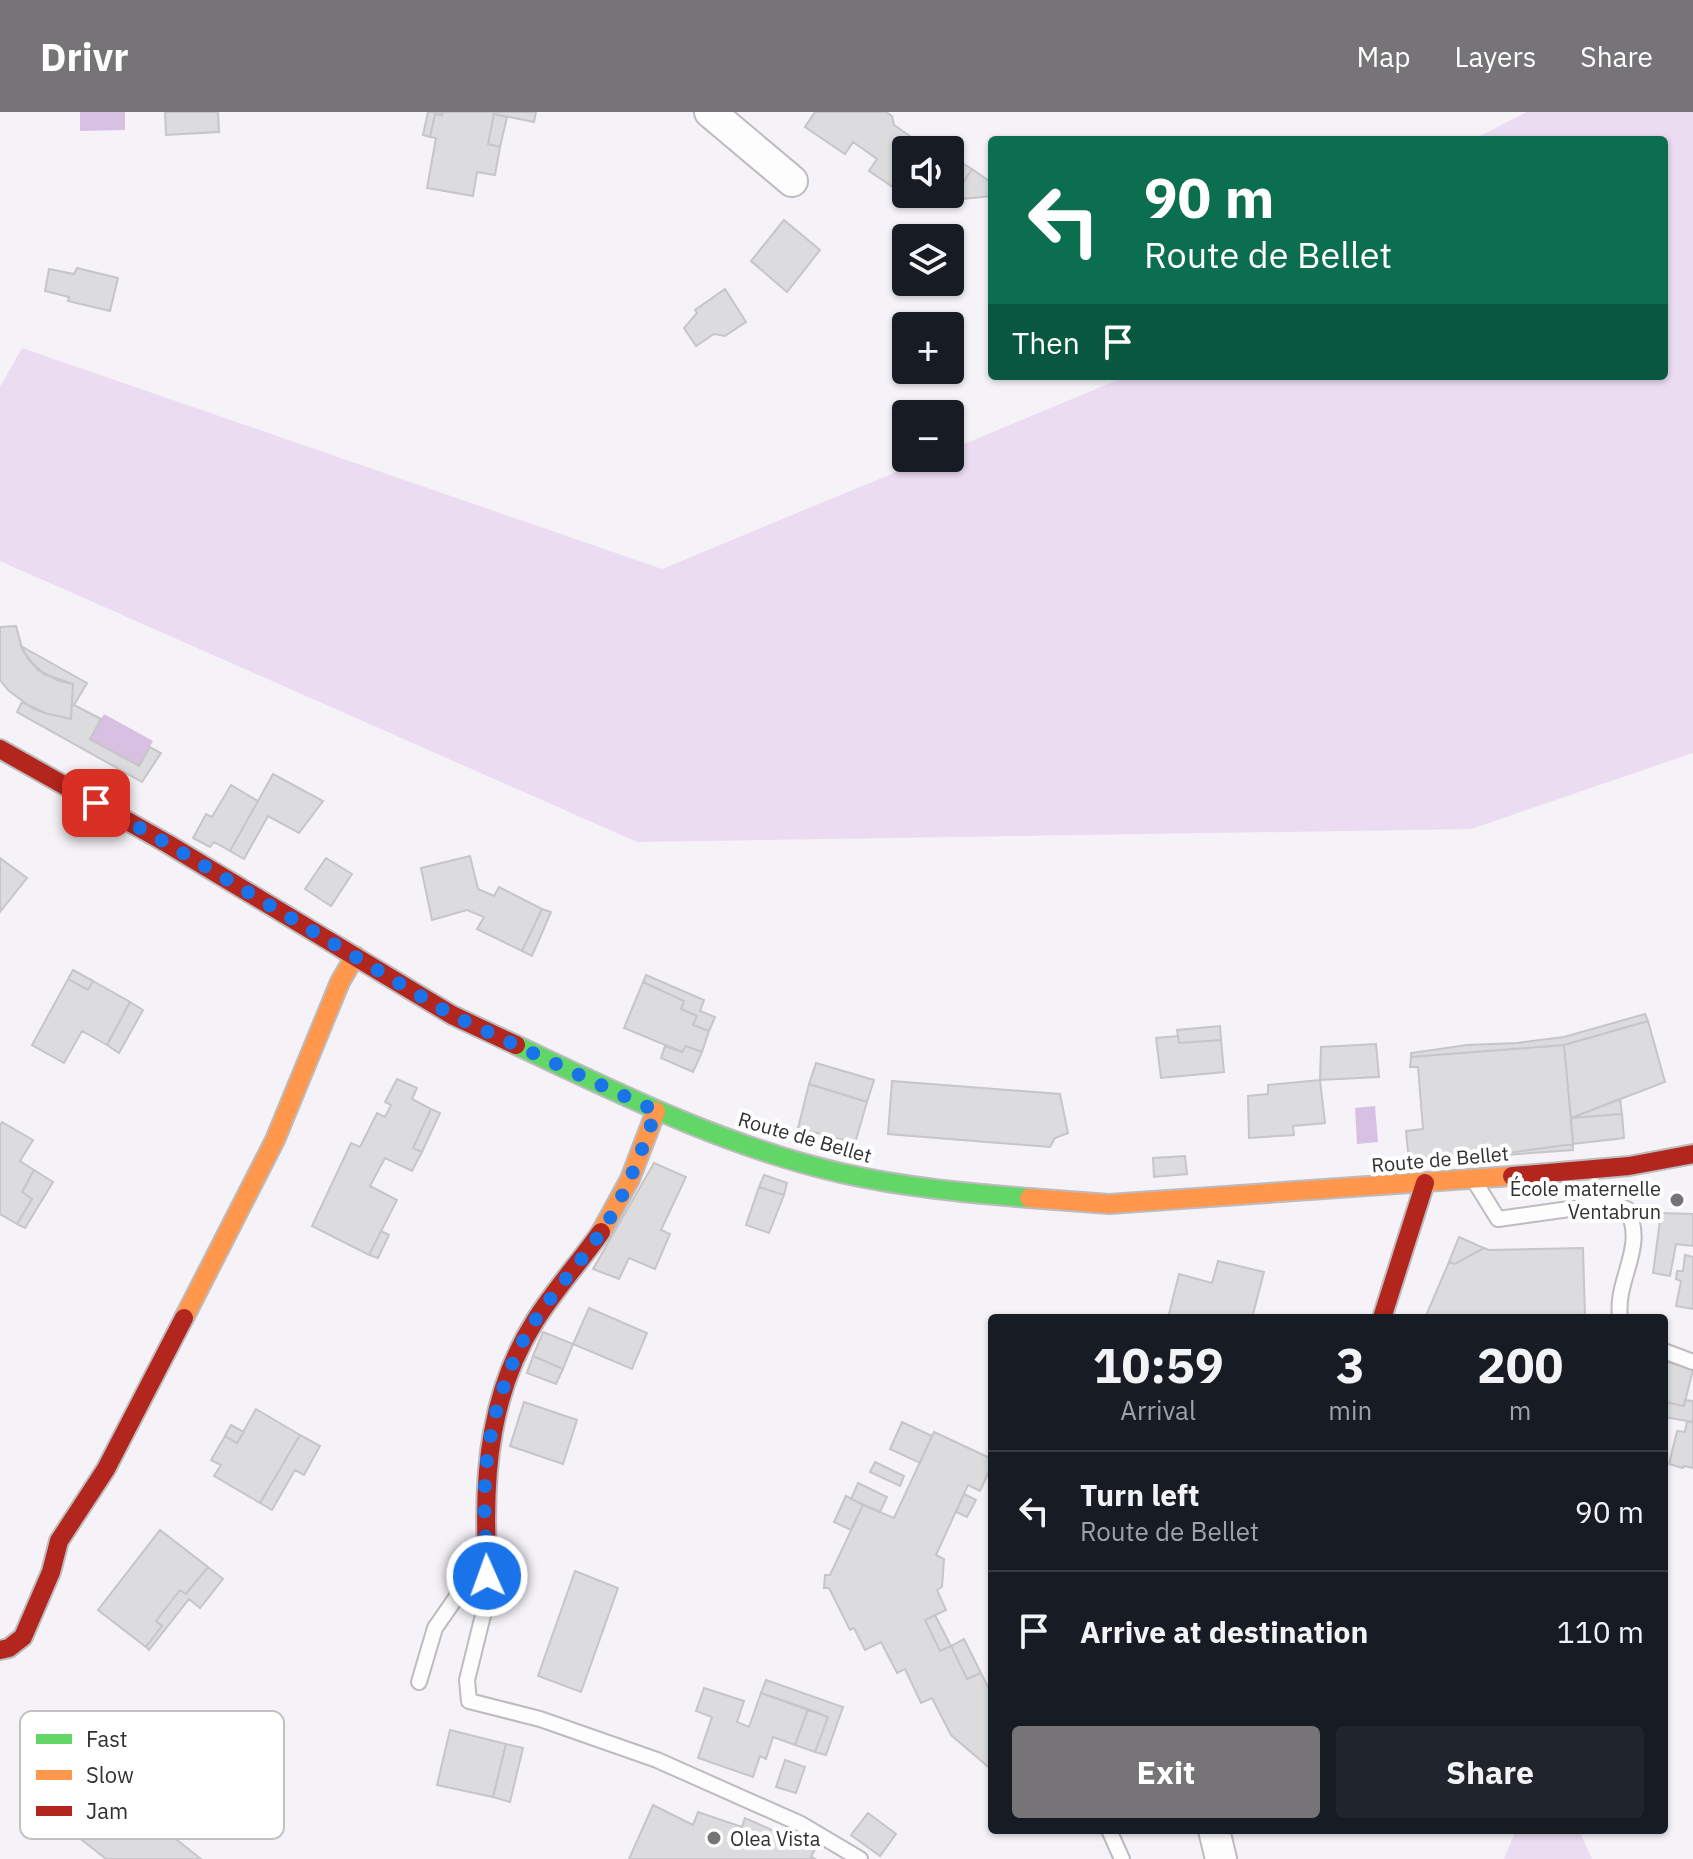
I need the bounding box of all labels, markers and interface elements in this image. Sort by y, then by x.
text: Drivr [40,32,129,81]
text: Map [1356,38,1410,75]
text: Layers [1454,38,1536,75]
text: Share [1580,38,1653,75]
map controls [892,136,964,472]
button: sound [892,136,964,208]
text: 90 m [1144,161,1274,233]
icon: left [1012,168,1116,272]
button: layers [892,224,964,296]
text: Route de Bellet [1144,231,1392,278]
button: + [892,312,964,384]
icon: arrive [1096,320,1140,364]
text: Then [1012,323,1080,362]
button: − [892,400,964,472]
pin [62,769,130,837]
icon: arrive [74,781,118,825]
street label: Route de Bellet [735,1105,875,1169]
street label: Route de Bellet [1370,1140,1510,1178]
place label: École maternelle Ventabrun [1510,1175,1661,1225]
marker: École maternelle Ventabrun [1668,1191,1686,1209]
text: 10:59 [1093,1334,1224,1396]
text: 3 [1336,1334,1365,1396]
text: 200 [1477,1334,1563,1396]
text: Arrival [1120,1393,1196,1427]
text: min [1328,1393,1372,1427]
text: m [1509,1393,1531,1427]
text: Turn left [1080,1475,1199,1514]
icon: left [1012,1489,1056,1533]
text: 90 m [1575,1492,1644,1531]
text: Route de Bellet [1080,1514,1259,1548]
position arrow [445,1534,529,1618]
icon: arrive [1012,1609,1056,1653]
text: Arrive at destination [1080,1612,1368,1651]
text: 110 m [1557,1612,1644,1651]
legend [20,1711,284,1839]
text: Fast [86,1724,127,1753]
button: Exit [1012,1726,1320,1818]
button: Share [1336,1726,1644,1818]
text: Slow [86,1760,134,1789]
text: Jam [86,1796,128,1825]
place label: Olea Vista [730,1825,821,1852]
marker: Olea Vista [705,1829,723,1847]

